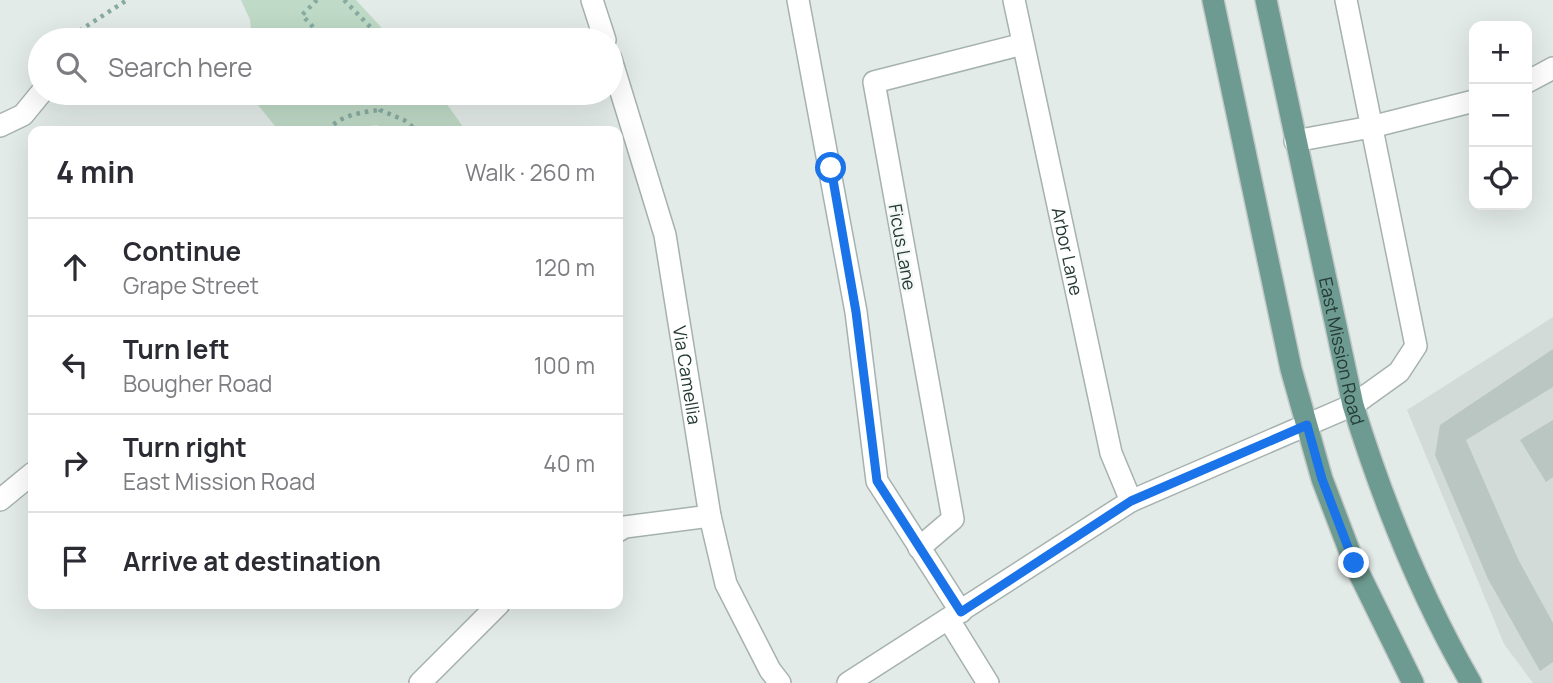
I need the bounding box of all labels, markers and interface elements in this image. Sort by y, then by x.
map controls [1469,21,1532,210]
button: + [1469,21,1532,84]
search box [28,28,623,105]
icon: search [52,48,90,86]
text: Search here [108,49,253,85]
button: − [1469,84,1532,147]
button: locate [1469,147,1532,210]
text: 4 min [56,151,134,192]
route start [815,152,846,183]
text: Walk · 260 m [465,156,595,188]
street label: Ficus Lane [884,202,922,292]
street label: Arbor Lane [1047,205,1089,298]
text: Continue [123,233,241,269]
icon: ahead [56,248,94,286]
text: 120 m [535,251,595,283]
text: Grape Street [123,269,259,301]
street label: East Mission Road [1314,275,1370,428]
street label: Via Camellia [668,324,707,426]
text: Turn left [123,331,230,367]
icon: left [56,346,94,384]
text: 100 m [534,349,595,381]
text: Bougher Road [123,367,273,399]
text: Turn right [123,429,247,465]
icon: right [56,444,94,482]
text: 40 m [543,447,595,479]
text: East Mission Road [123,465,315,497]
icon: arrive [56,542,94,580]
text: Arrive at destination [123,543,381,579]
route end [1338,547,1369,578]

